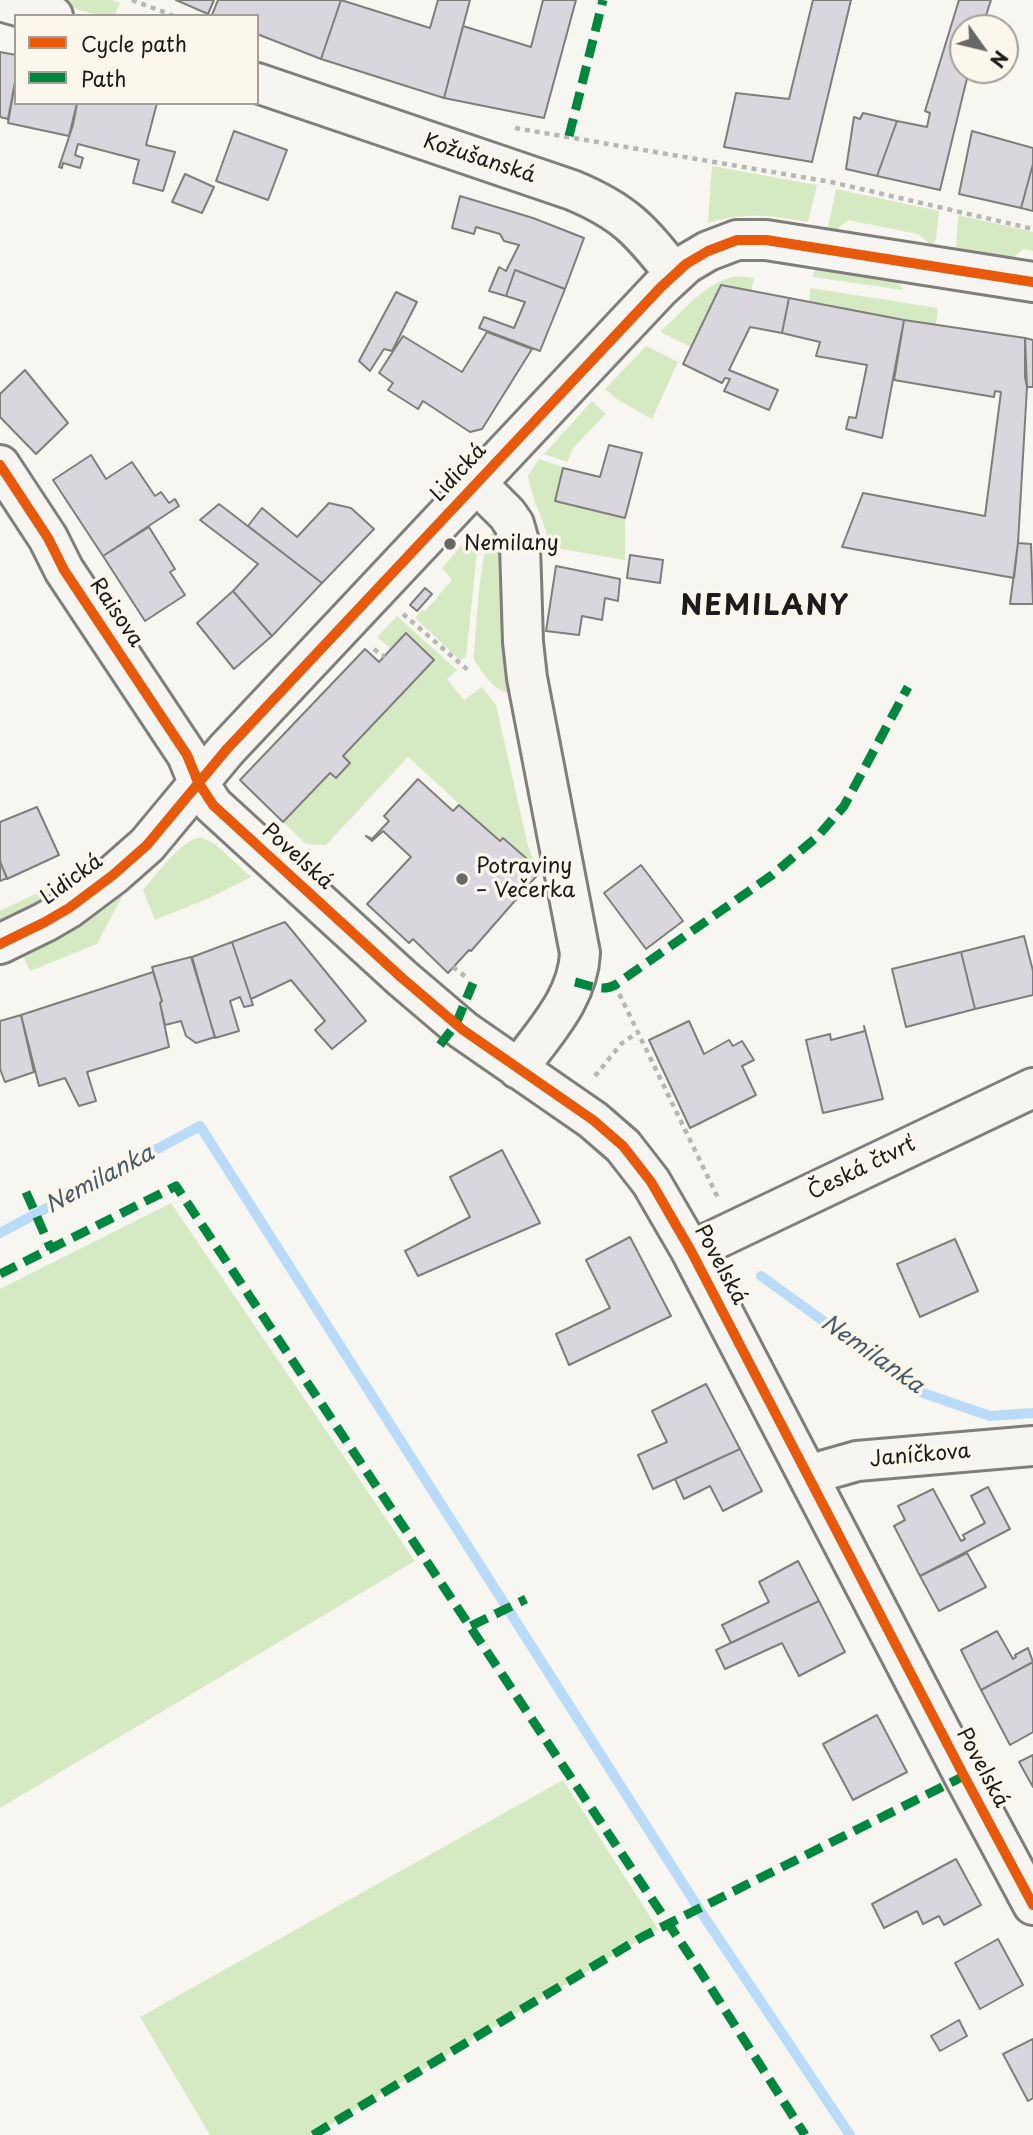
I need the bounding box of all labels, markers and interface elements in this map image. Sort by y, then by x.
legend [14,14,259,105]
north arrow [949,14,1019,84]
text: Cycle path [81,27,187,59]
text: N [984,46,1016,74]
text: Path [81,62,126,94]
street label: Kožušanská [420,129,538,189]
street label: Lidická [426,439,492,507]
place label: Nemilany [464,531,559,557]
marker: Nemilany [442,536,458,552]
street label: Raisova [84,574,148,652]
district label: NEMILANY [682,590,848,624]
street label: Povelská [256,819,338,895]
street label: Lidická [36,849,108,911]
place label: Potraviny – Večerka [476,854,575,904]
marker: Potraviny – Večerka [454,871,470,887]
street label: Česká čtvrť [804,1132,920,1206]
water label: Nemilanka [41,1140,159,1220]
street label: Povelská [689,1221,751,1309]
water label: Nemilanka [815,1310,929,1400]
street label: Janíčkova [869,1439,971,1473]
street label: Povelská [951,1724,1013,1812]

